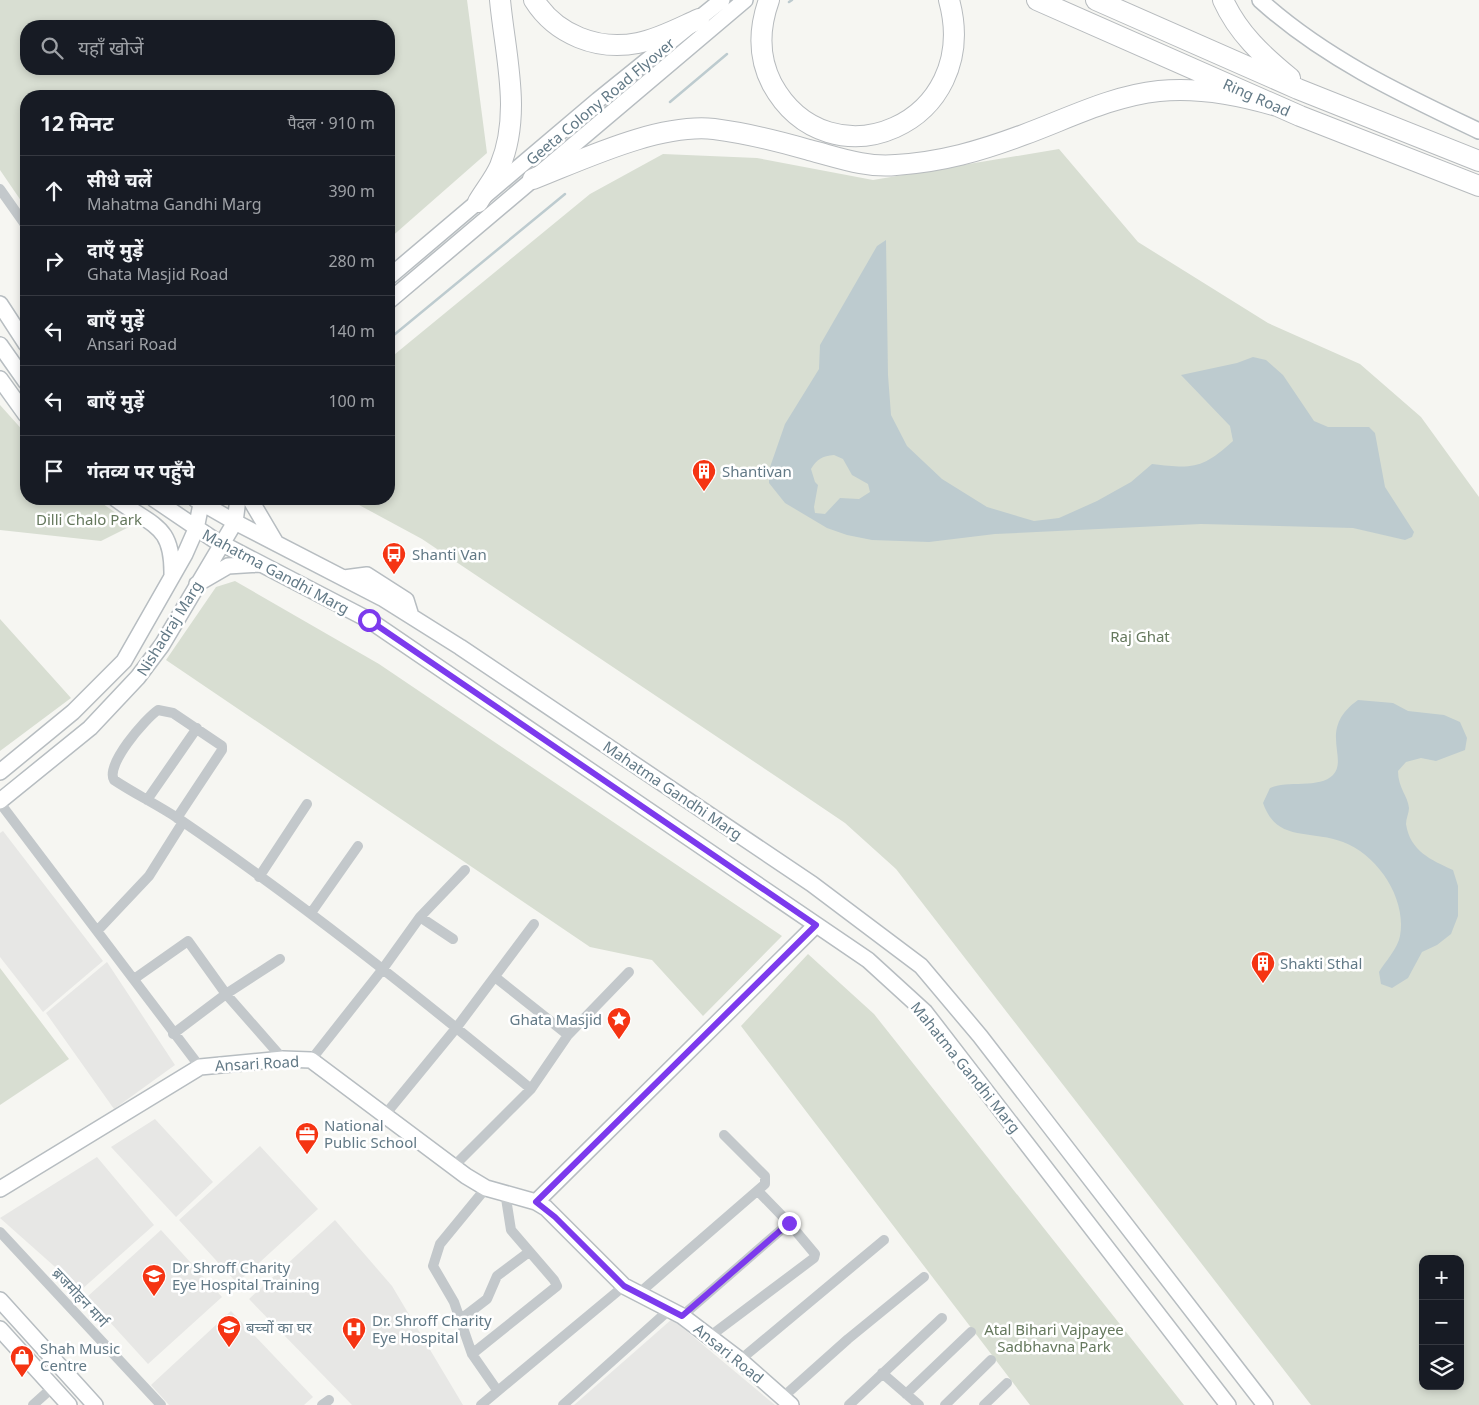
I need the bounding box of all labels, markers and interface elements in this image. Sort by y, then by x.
search box [20,20,395,75]
street label: Geeta Colony Road Flyover [521,33,679,169]
icon: search [38,34,66,62]
text: यहाँ खोजें [78,35,144,61]
street label: Ring Road [1220,73,1294,121]
text: 12 मिनट [40,109,114,137]
text: पैदल · 910 m [287,112,375,134]
text: सीधे चलें [87,167,152,193]
icon: ahead [40,177,68,205]
text: 390 m [328,180,375,202]
text: Mahatma Gandhi Marg [87,193,262,215]
text: दाएँ मुड़ें [87,237,143,263]
icon: right [40,247,68,275]
text: 280 m [328,250,375,272]
text: Ghata Masjid Road [87,263,228,285]
text: बाएँ मुड़ें [87,307,144,333]
icon: left [40,317,68,345]
text: 140 m [328,320,375,342]
text: Ansari Road [87,333,177,355]
icon: left [40,387,68,415]
text: बाएँ मुड़ें [87,388,144,414]
text: 100 m [328,390,375,412]
icon: arrive [40,457,68,485]
text: गंतव्य पर पहुँचे [87,458,195,484]
building icon: Shantivan [691,458,717,492]
place label: Shantivan [722,461,792,481]
park label: Dilli Chalo Park [36,509,142,529]
street label: Mahatma Gandhi Marg [199,524,353,618]
bus stop icon: Shanti Van [381,541,407,575]
place label: Shanti Van [412,544,487,564]
street label: Nishadraj Marg [132,577,206,679]
route start [358,609,381,632]
park label: Raj Ghat [1110,626,1170,646]
street label: Mahatma Gandhi Marg [600,736,746,844]
building icon: Shakti Sthal [1250,950,1276,984]
place label: Shakti Sthal [1280,953,1362,973]
street label: Mahatma Gandhi Marg [907,997,1025,1137]
place icon: Ghata Masjid [606,1006,632,1040]
place label: Ghata Masjid [509,1009,602,1029]
street label: Ansari Road [214,1051,300,1075]
place label: National Public School [324,1115,417,1152]
office icon: National Public School [294,1121,320,1155]
route end [778,1212,801,1235]
map controls [1419,1255,1464,1390]
button: + [1419,1255,1464,1300]
place label: Dr Shroff Charity Eye Hospital Training [172,1257,320,1294]
street label: ब्रजमोहन मार्ग [48,1263,114,1332]
school or university icon: Dr Shroff Charity Eye Hospital Training [141,1263,167,1297]
button: − [1419,1300,1464,1345]
place label: Dr. Shroff Charity Eye Hospital [372,1310,492,1347]
school or university icon: बच्चों का घर [216,1314,242,1348]
hospital icon: Dr. Shroff Charity Eye Hospital [341,1316,367,1350]
place label: बच्चों का घर [246,1317,313,1337]
street label: Ansari Road [690,1319,768,1387]
park label: Atal Bihari Vajpayee Sadbhavna Park [984,1319,1124,1356]
place label: Shah Music Centre [40,1338,120,1375]
shop icon: Shah Music Centre [9,1344,35,1378]
button: layers [1419,1345,1464,1390]

